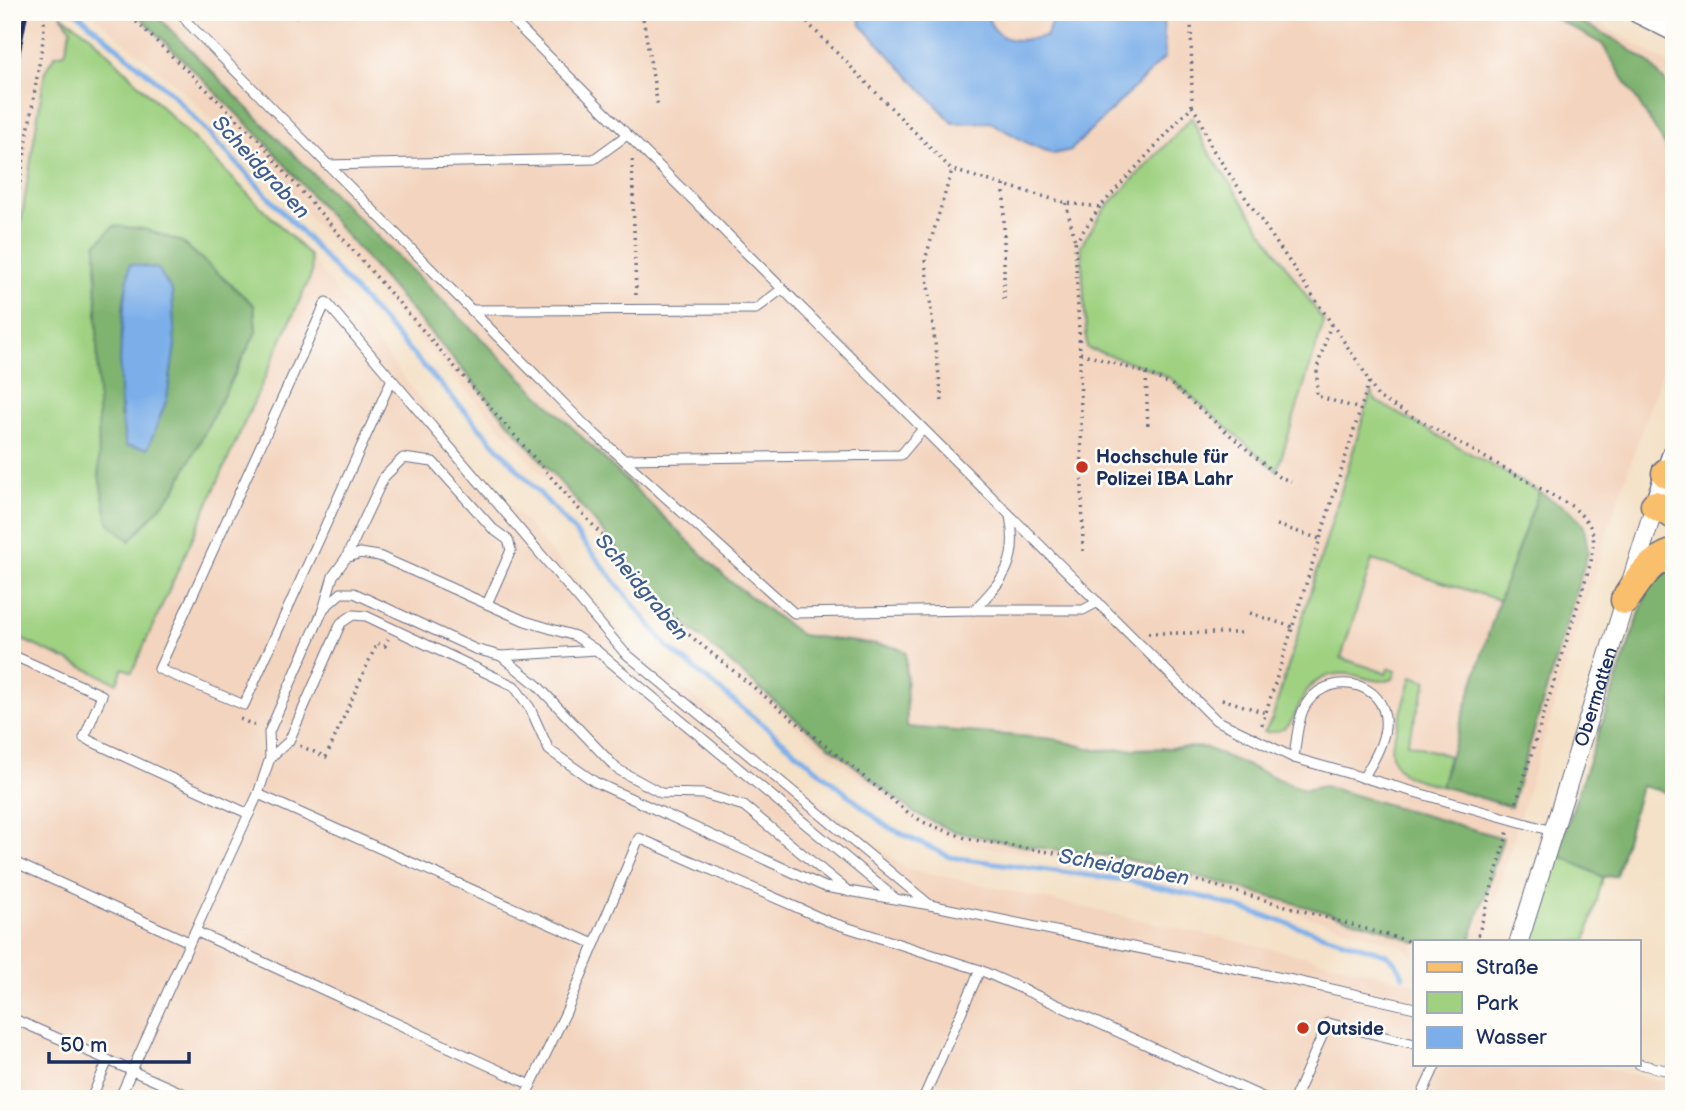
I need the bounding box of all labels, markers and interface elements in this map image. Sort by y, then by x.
water label: Scheidgraben [207,111,315,224]
place label: Hochschule für Polizei IBA Lahr [1096,446,1233,491]
marker: Hochschule für Polizei IBA Lahr [1074,459,1090,475]
water label: Scheidgraben [590,529,694,646]
street label: Obermatten [1570,645,1623,750]
water label: Scheidgraben [1057,844,1191,891]
legend [1413,940,1640,1066]
text: Straße [1476,955,1538,980]
text: Park [1476,991,1519,1016]
place label: Outside [1317,1018,1384,1041]
scale bar [49,1020,189,1064]
marker: Outside [1295,1020,1311,1036]
text: Wasser [1476,1025,1547,1050]
text: 50 m [60,1033,107,1058]

